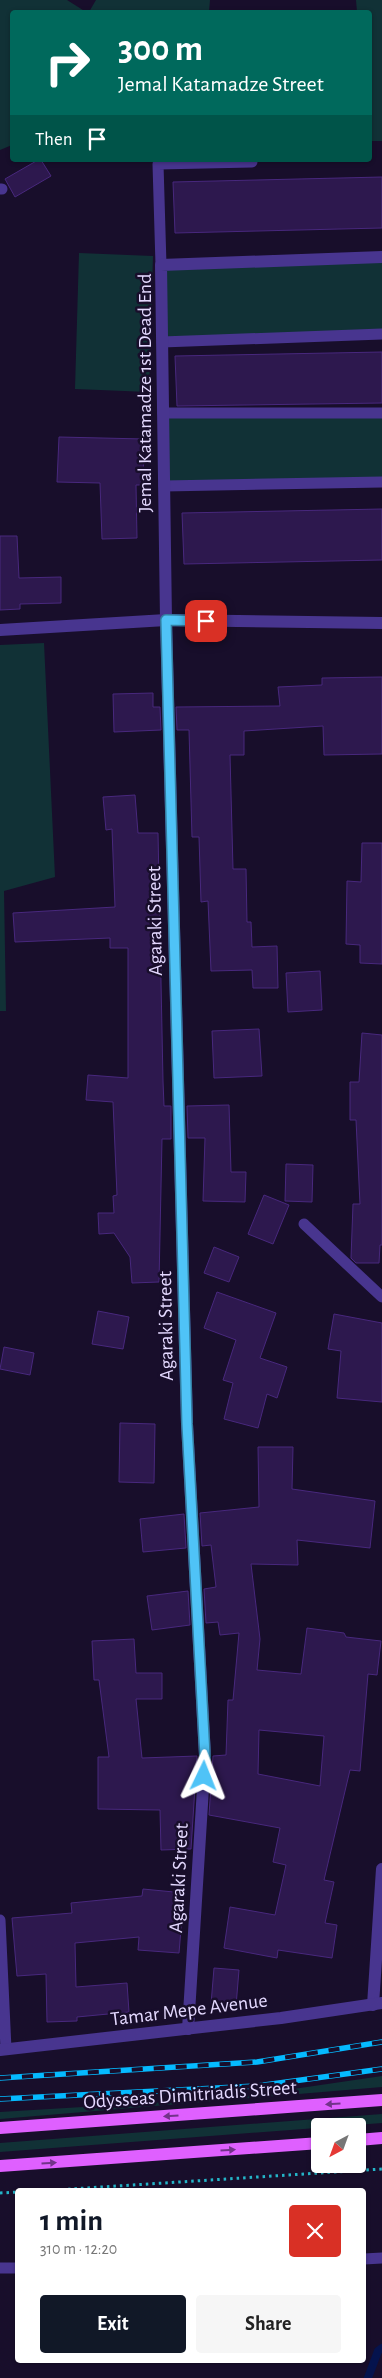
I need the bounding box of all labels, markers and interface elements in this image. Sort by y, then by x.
icon: right [35,30,100,95]
text: 300 m [118,32,203,67]
text: Jemal Katamadze Street [118,73,324,95]
icon: arrive [83,125,111,153]
text: Then [35,130,73,149]
street label: Jemal Katamadze 1st Dead End [135,273,155,513]
pin [185,600,227,642]
icon: arrive [192,607,220,635]
street label: Agaraki Street [144,865,166,976]
street label: Agaraki Street [155,1270,177,1381]
position arrow [177,1749,229,1801]
street label: Agaraki Street [166,1822,192,1933]
street label: Tamar Mepe Avenue [109,1990,269,2030]
street label: Odysseas Dimitriadis Street [83,2078,298,2112]
one-way arrow [325,2100,341,2108]
one-way arrow [163,2112,179,2120]
north arrow [311,2118,366,2172]
map controls [311,2118,366,2173]
one-way arrow [220,2145,236,2153]
one-way arrow [41,2158,57,2166]
button: close [289,2205,341,2257]
text: 1 min [40,2206,103,2236]
text: 310 m · 12:20 [40,2241,117,2257]
button: Exit [40,2295,186,2353]
button: Share [196,2295,341,2353]

